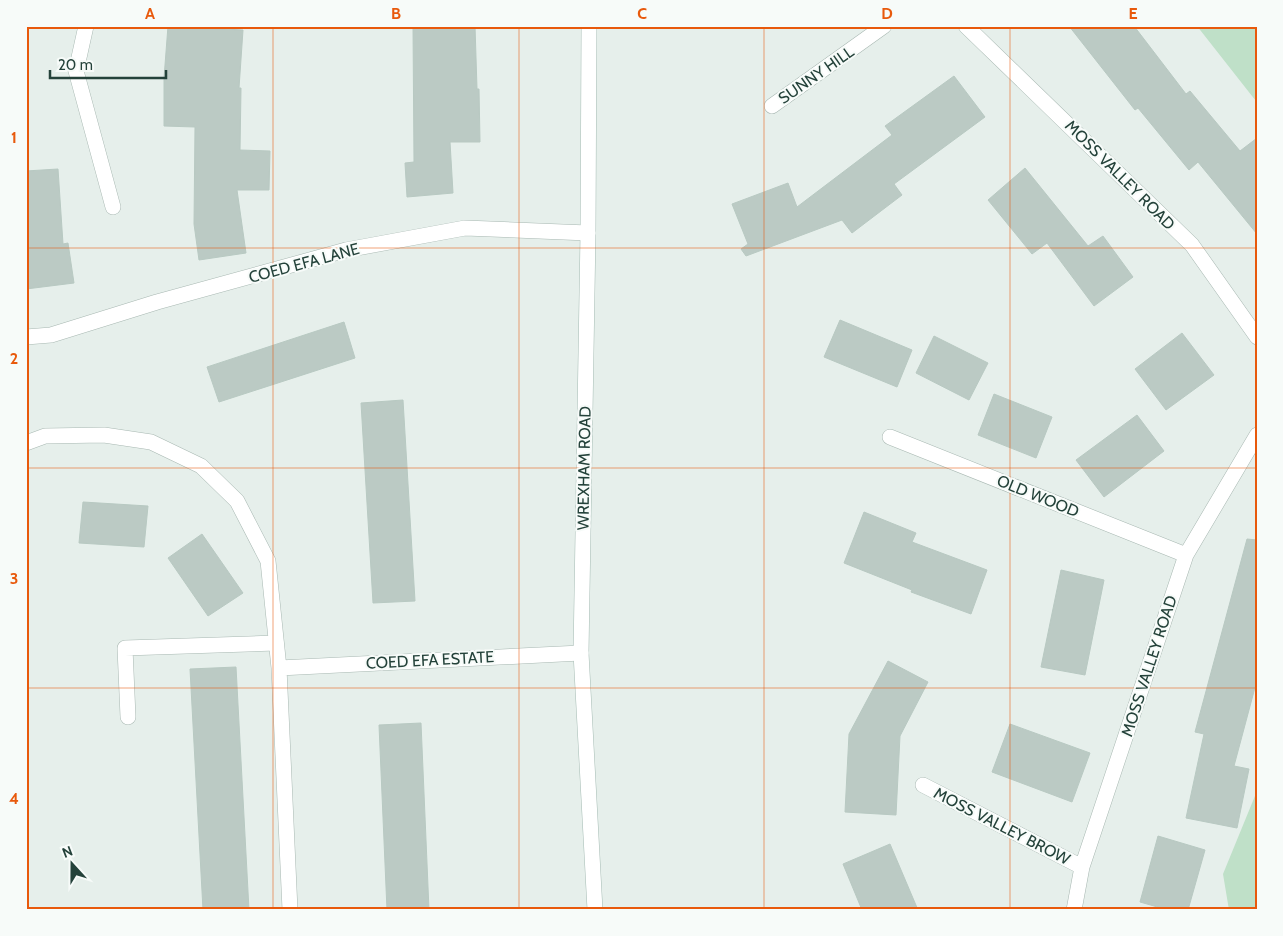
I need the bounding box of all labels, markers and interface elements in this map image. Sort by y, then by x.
text: A [145,4,155,23]
text: B [391,4,401,23]
text: C [637,4,647,23]
text: D [881,4,893,23]
text: E [1128,4,1138,23]
street label: SUNNY HILL [775,42,857,108]
scale bar [50,48,166,80]
text: 20 m [58,56,93,74]
street label: MOSS VALLEY ROAD [1061,116,1179,234]
text: 1 [11,128,17,147]
street label: COED EFA LANE [247,239,362,287]
text: 2 [10,349,18,368]
street label: WREXHAM ROAD [573,406,595,530]
street label: OLD WOOD [994,471,1082,521]
text: 3 [10,569,18,588]
street label: MOSS VALLEY ROAD [1117,593,1181,739]
street label: COED EFA ESTATE [366,647,495,673]
street label: MOSS VALLEY BROW [931,783,1074,869]
text: 4 [9,789,19,808]
north arrow [48,838,98,888]
text: N [59,842,75,862]

